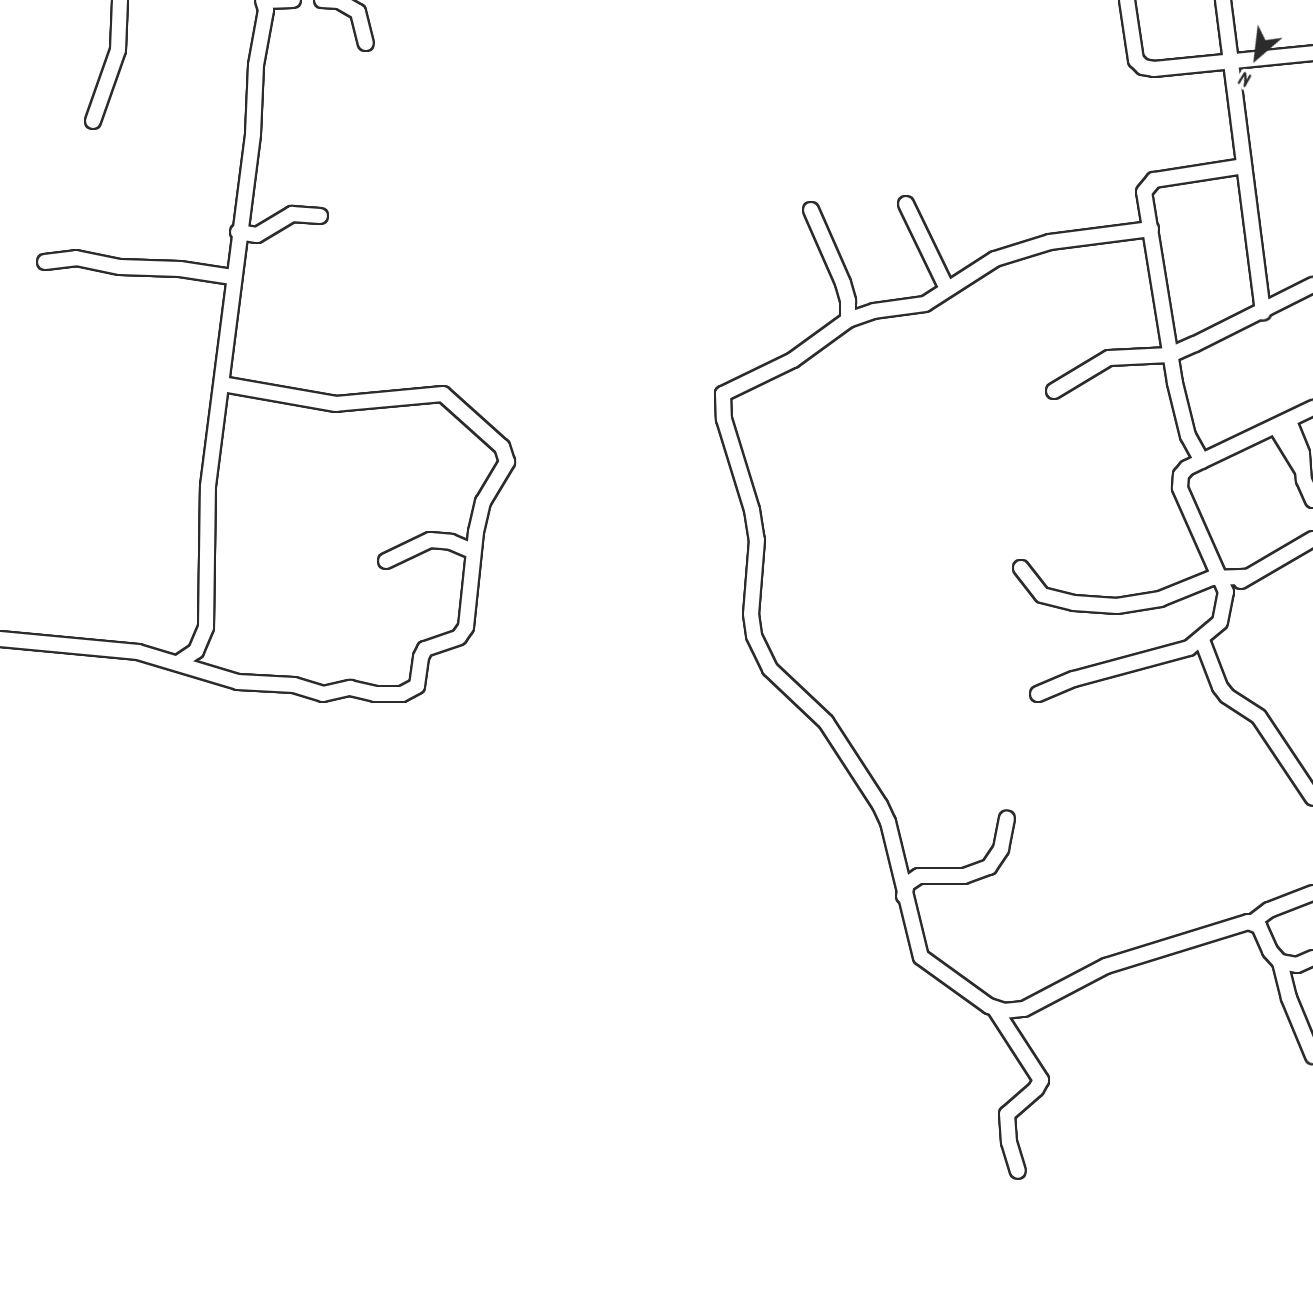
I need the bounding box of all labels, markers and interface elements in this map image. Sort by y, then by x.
north arrow [1217,16,1297,96]
text: N [1233,61,1258,94]

